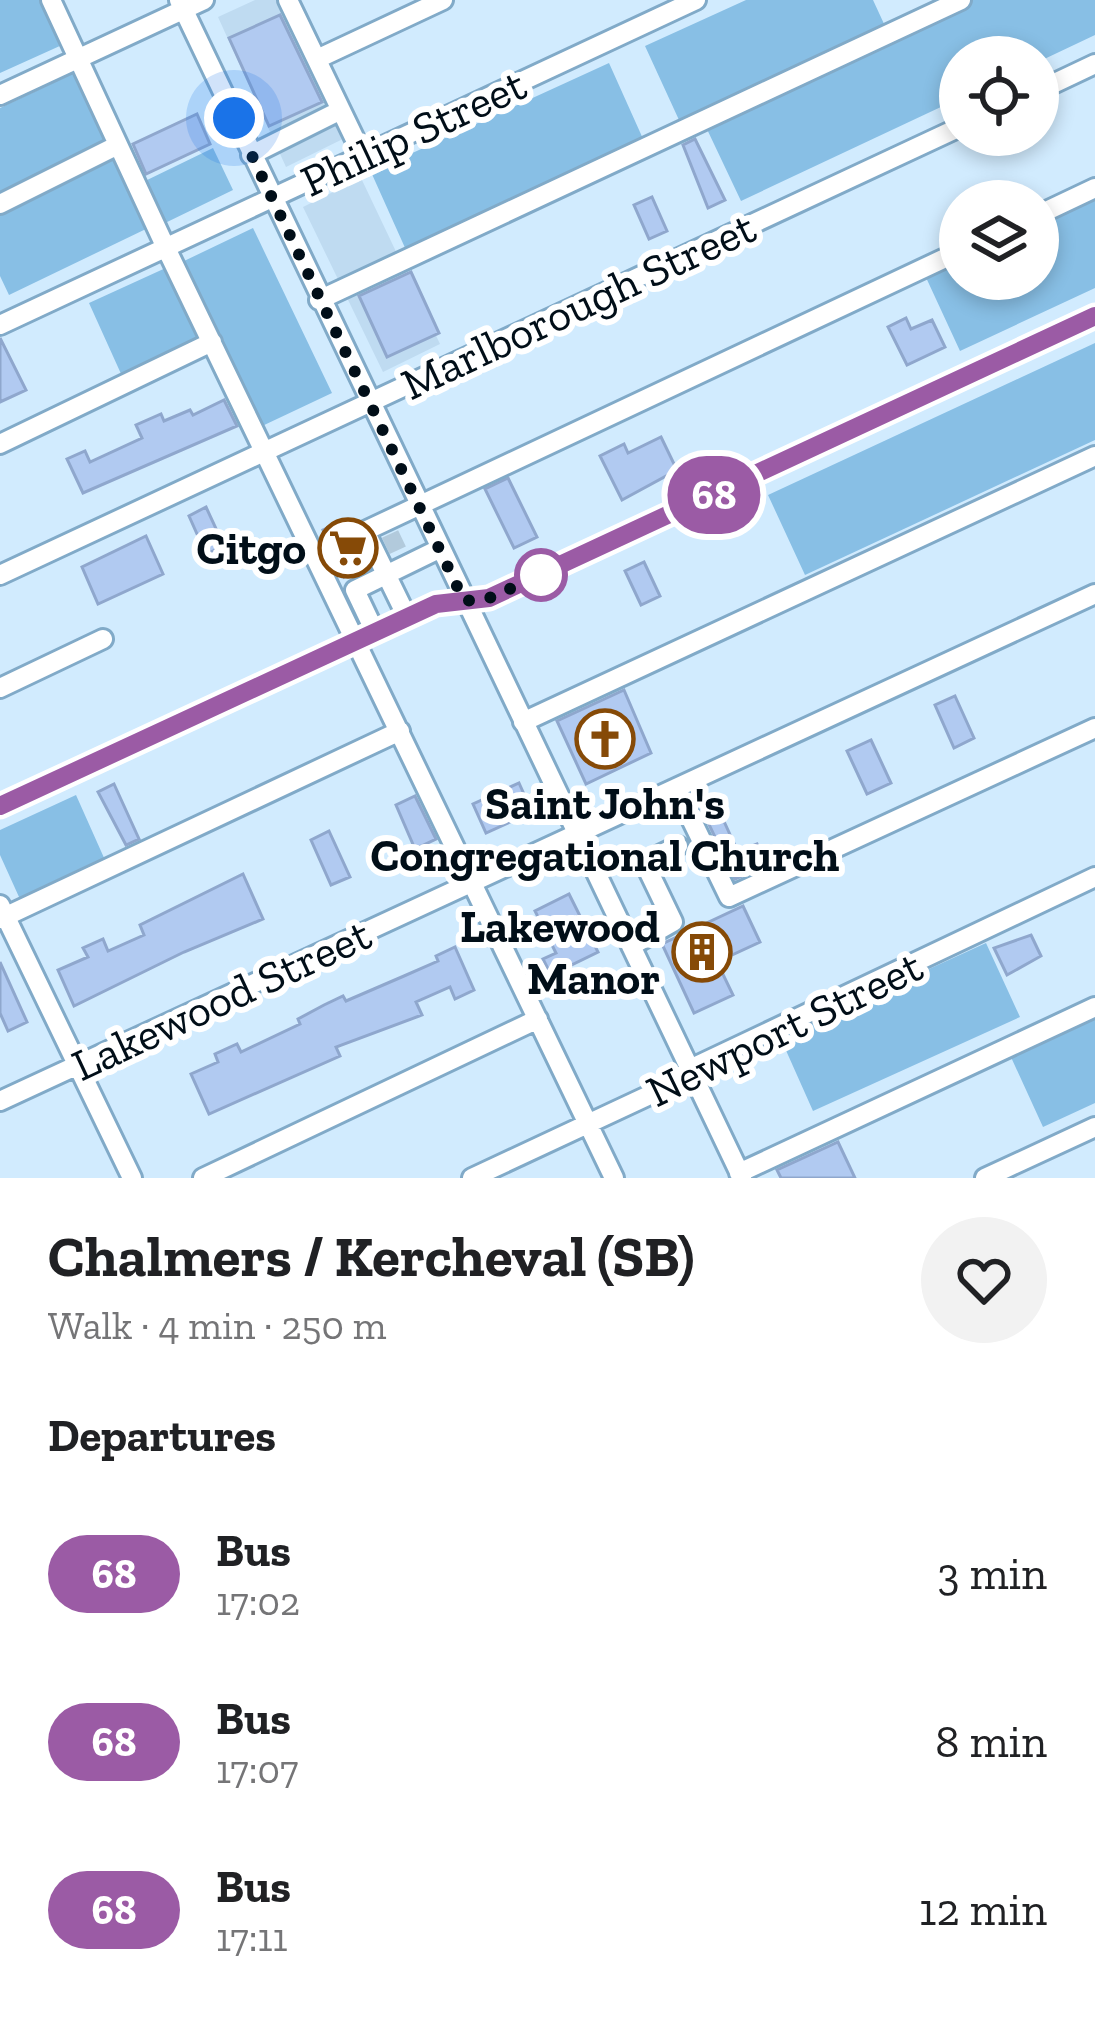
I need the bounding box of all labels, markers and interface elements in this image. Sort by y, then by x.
map controls [939,36,1059,300]
button: locate [939,36,1059,156]
street label: Philip Street [292,57,535,208]
your location [204,88,264,148]
button: layers [939,180,1059,300]
street label: Marlborough Street [393,200,764,412]
line badge: 68 [660,456,768,534]
text: 68 [691,469,737,520]
supermarket icon: Citgo [317,517,379,579]
place label: Citgo [197,522,306,576]
unlabelled marker [516,550,566,600]
church icon: Saint John's Congregational Church [574,708,636,770]
place label: Saint John's Congregational Church [371,777,839,883]
place label: Lakewood Manor [460,900,660,1006]
street label: Lakewood Street [64,907,380,1093]
building icon: Lakewood Manor [671,921,733,983]
street label: Newport Street [638,939,931,1119]
button: heart [921,1217,1047,1343]
text: Chalmers / Kercheval (SB) [48,1222,694,1291]
text: Walk · 4 min · 250 m [48,1302,387,1349]
text: Departures [48,1409,276,1463]
text: Bus [216,1524,291,1578]
text: 3 min [938,1547,1047,1601]
text: 68 [91,1548,137,1599]
text: 17:02 [216,1578,300,1625]
text: Bus [216,1692,291,1746]
text: 8 min [935,1715,1047,1769]
text: 68 [91,1716,137,1767]
text: 17:07 [216,1746,298,1793]
text: Bus [216,1860,291,1914]
text: 12 min [919,1883,1047,1937]
text: 68 [91,1884,137,1935]
text: 17:11 [216,1914,288,1961]

